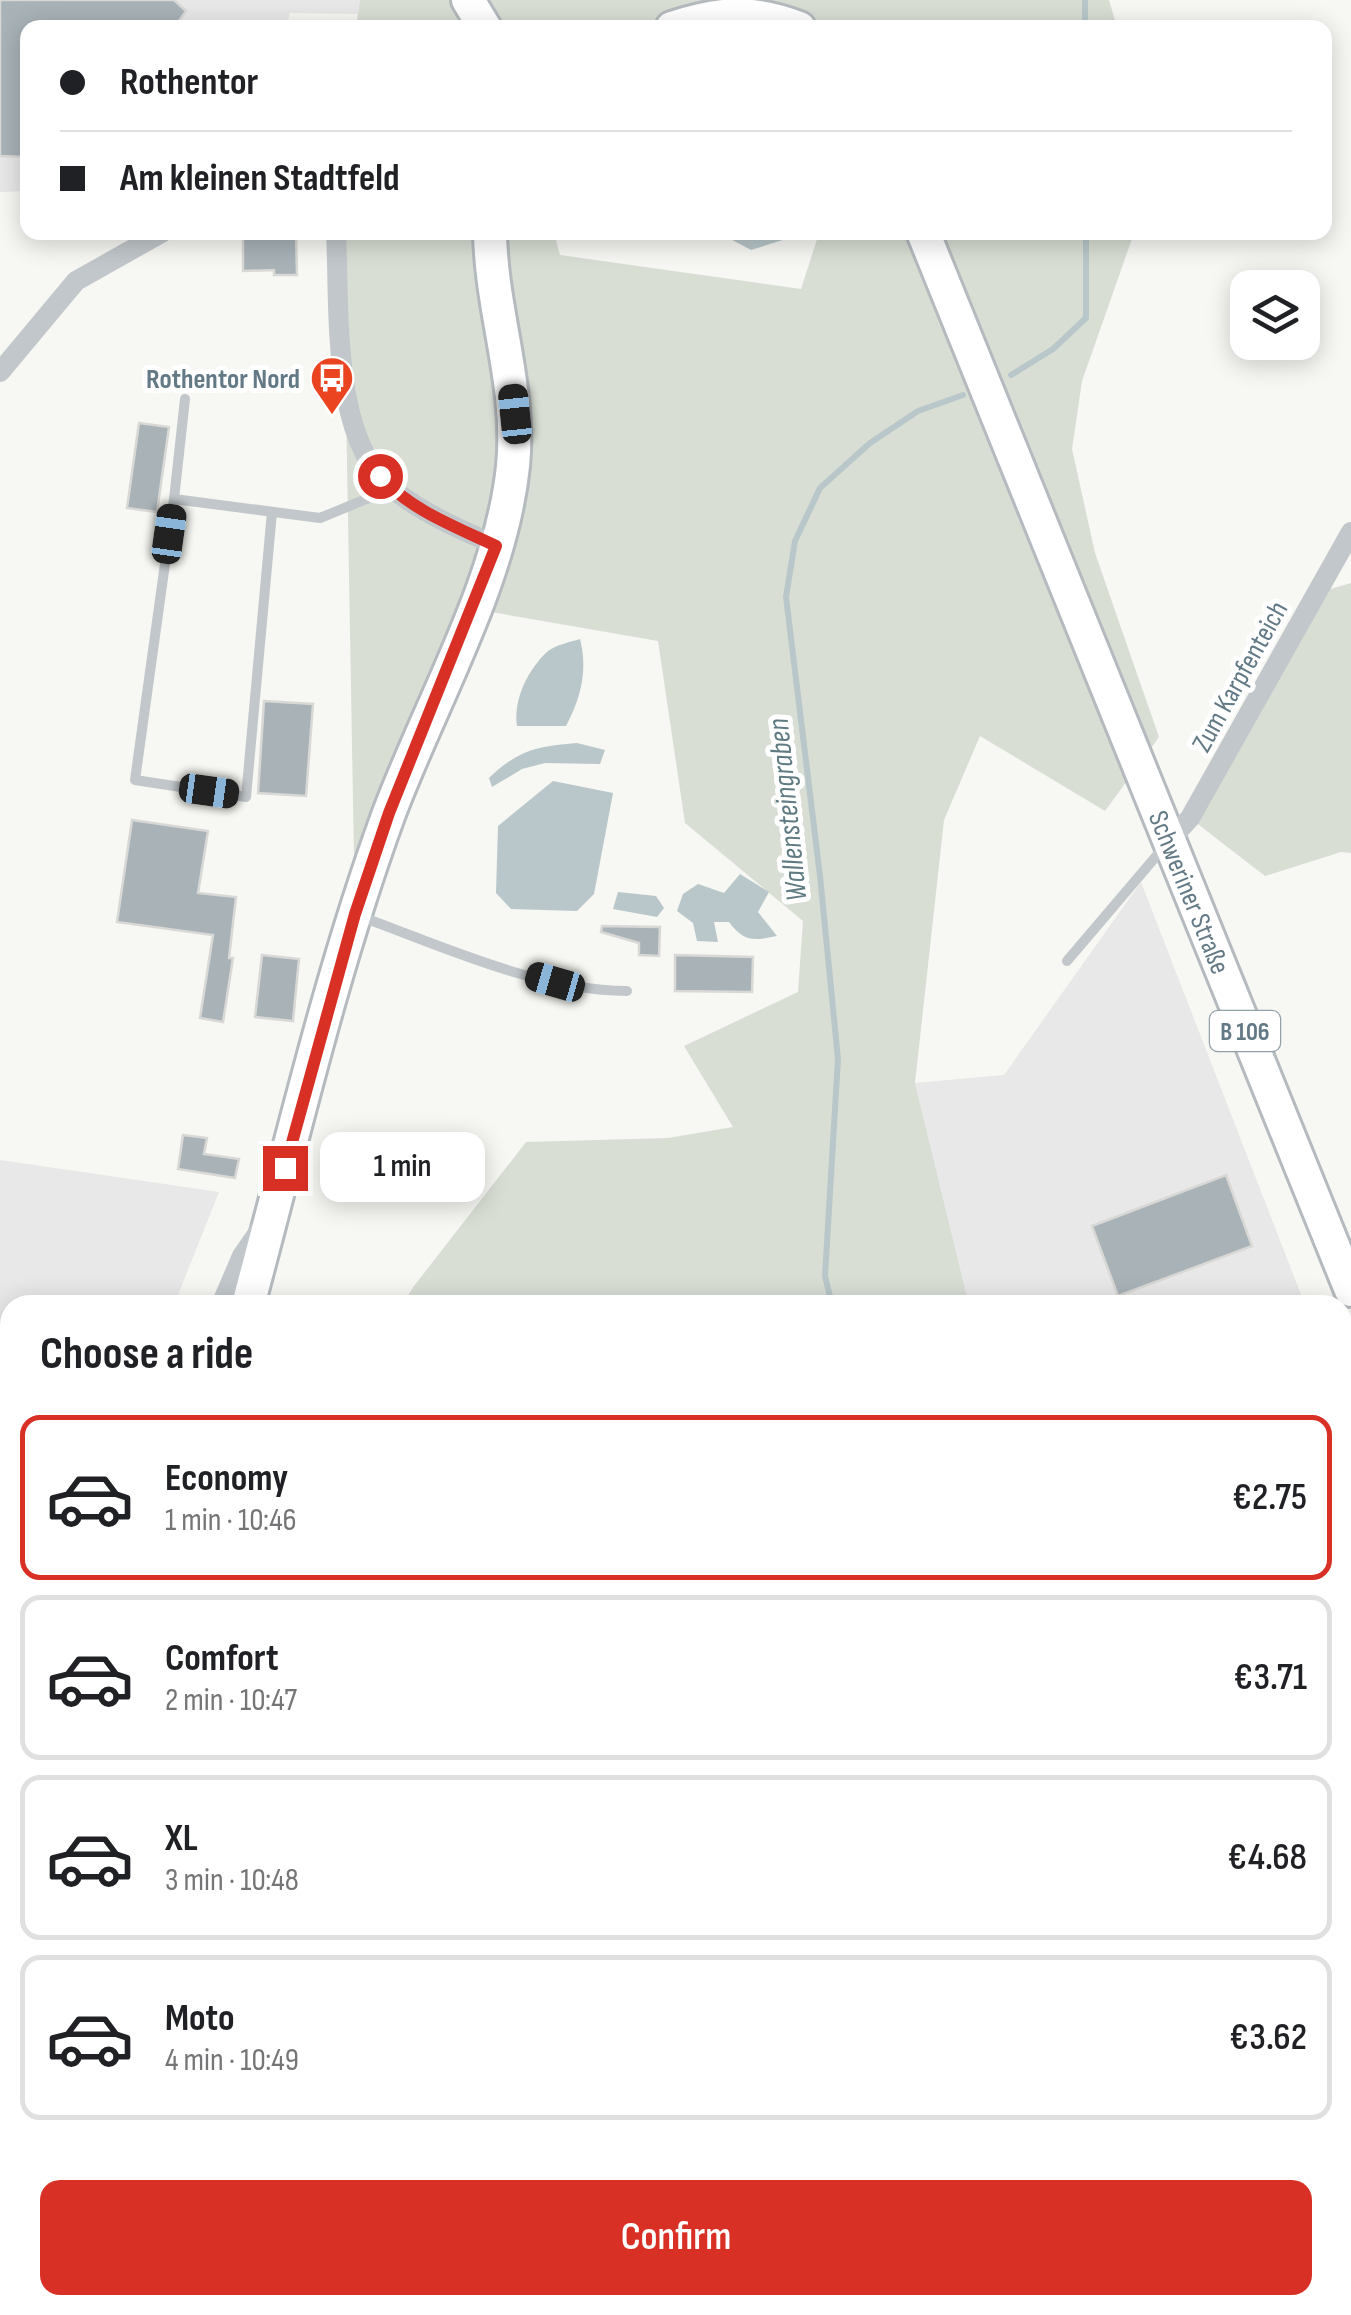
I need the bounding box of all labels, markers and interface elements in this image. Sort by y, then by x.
text: Rothentor [120,60,258,105]
text: Am kleinen Stadtfeld [120,156,400,201]
map controls [1230,270,1320,360]
button: layers [1230,270,1320,360]
bus stop icon: Rothentor Nord [309,355,355,416]
place label: Rothentor Nord [146,363,300,396]
car [497,383,533,445]
route start [358,454,403,499]
car [150,502,188,566]
street label: Zum Karpfenteich [1185,596,1295,758]
water label: Wallensteingraben [760,717,815,903]
car [177,772,241,810]
street label: Schweriner Straße [1141,806,1236,979]
car [522,959,588,1005]
road number: B 106 [1210,1011,1280,1051]
callout: 1 min [320,1133,485,1203]
route end [263,1146,308,1191]
text: 1 min [373,1147,432,1186]
text: Choose a ride [40,1327,253,1382]
icon: car [45,1453,135,1543]
text: Economy [165,1456,288,1501]
text: €2.75 [1232,1475,1307,1520]
text: 1 min · 10:46 [165,1501,297,1540]
icon: car [45,1633,135,1723]
text: Comfort [165,1636,279,1681]
text: €3.71 [1233,1655,1307,1700]
text: 2 min · 10:47 [165,1681,297,1720]
icon: car [45,1813,135,1903]
text: XL [165,1816,198,1861]
text: €4.68 [1228,1835,1307,1880]
text: 3 min · 10:48 [165,1861,299,1900]
icon: car [45,1993,135,2083]
text: Moto [165,1996,235,2041]
text: €3.62 [1229,2015,1307,2060]
text: 4 min · 10:49 [165,2041,299,2080]
button: Confirm [40,2180,1312,2295]

